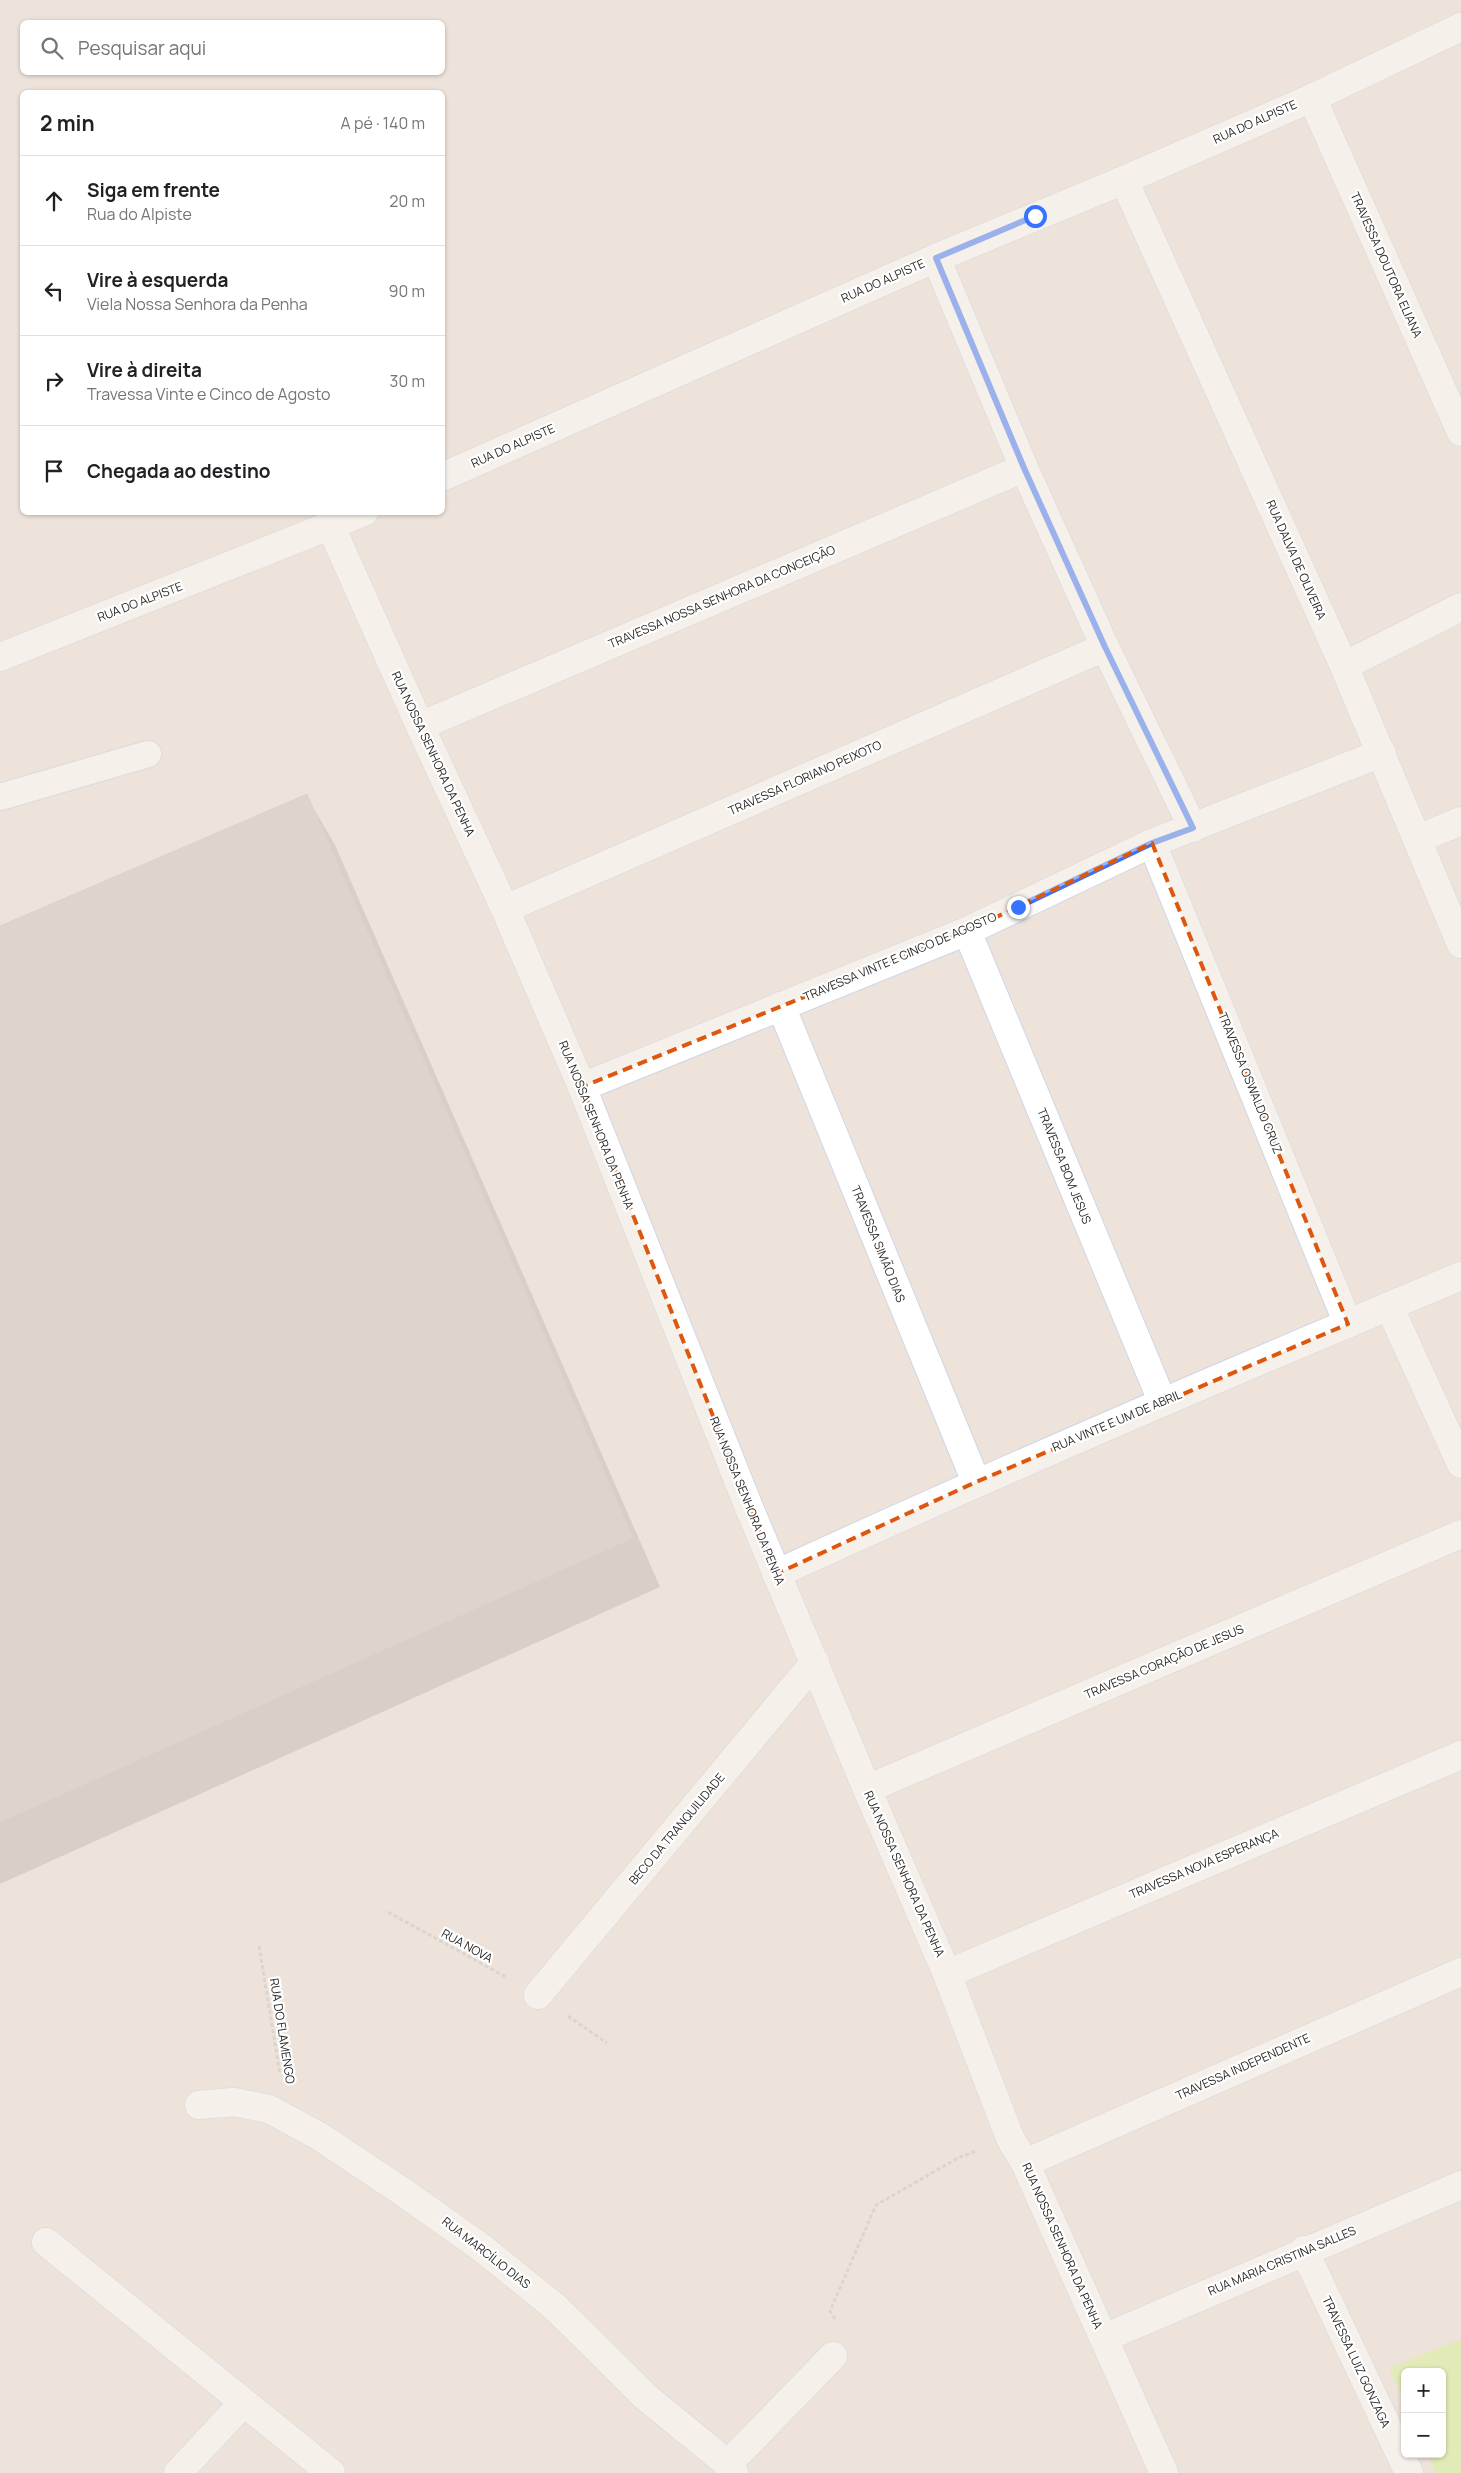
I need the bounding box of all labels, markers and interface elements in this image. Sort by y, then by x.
search box [20,20,445,75]
icon: search [38,34,66,62]
text: Pesquisar aqui [78,35,206,61]
street label: RUA DO ALPISTE [1210,95,1299,148]
text: 2 min [40,109,95,137]
text: A pé · 140 m [341,112,425,134]
text: Siga em frente [87,177,220,203]
icon: ahead [40,187,68,215]
street label: TRAVESSA DOUTORA ELIANA [1347,189,1427,341]
text: 20 m [389,190,425,212]
text: Rua do Alpiste [87,203,192,225]
route start [1024,205,1047,228]
street label: RUA DO ALPISTE [838,254,927,307]
text: Vire à esquerda [87,267,228,293]
icon: left [40,277,68,305]
text: 90 m [389,280,425,302]
text: Viela Nossa Senhora da Penha [87,293,308,315]
text: Vire à direita [87,357,202,383]
icon: right [40,367,68,395]
text: 30 m [390,370,425,392]
text: Travessa Vinte e Cinco de Agosto [87,383,330,405]
street label: RUA DO ALPISTE [468,419,557,472]
icon: arrive [40,457,68,485]
text: Chegada ao destino [87,458,270,484]
street label: RUA DALVA DE OLIVEIRA [1262,497,1331,623]
street label: TRAVESSA NOSSA SENHORA DA CONCEIÇÃO [606,541,838,652]
street label: RUA DO ALPISTE [95,577,185,626]
street label: RUA NOSSA SENHORA DA PENHA [388,668,479,839]
street label: TRAVESSA FLORIANO PEIXOTO [725,736,884,819]
route end [1007,896,1030,919]
street label: TRAVESSA VINTE E CINCO DE AGOSTO [801,908,999,1005]
street label: TRAVESSA OSWALDO CRUZ [1214,1010,1287,1156]
street label: RUA NOSSA SENHORA DA PENHA [555,1038,638,1212]
street label: TRAVESSA BOM JESUS [1033,1105,1096,1226]
street label: TRAVESSA SIMÃO DIAS [847,1183,910,1305]
street label: RUA VINTE E UM DE ABRIL [1049,1386,1184,1456]
street label: RUA NOSSA SENHORA DA PENHA [706,1414,789,1588]
street label: TRAVESSA CORAÇÃO DE JESUS [1082,1620,1246,1703]
street label: BECO DA TRANQUILIDADE [625,1769,729,1888]
street label: RUA NOSSA SENHORA DA PENHA [860,1788,949,1960]
street label: TRAVESSA NOVA ESPERANÇA [1127,1824,1281,1903]
street label: RUA NOVA [439,1925,496,1967]
street label: RUA DO FLAMENGO [266,1977,299,2085]
street label: TRAVESSA INDEPENDENTE [1173,2029,1313,2104]
street label: RUA NOSSA SENHORA DA PENHA [1018,2160,1107,2332]
street label: RUA MARCÍLIO DIAS [439,2213,534,2292]
street label: RUA MARIA CRISTINA SALLES [1205,2222,1358,2300]
street label: TRAVESSA LUIZ GONZAGA [1318,2293,1395,2431]
map controls [1401,2368,1446,2458]
button: + [1401,2368,1446,2413]
button: − [1401,2413,1446,2458]

